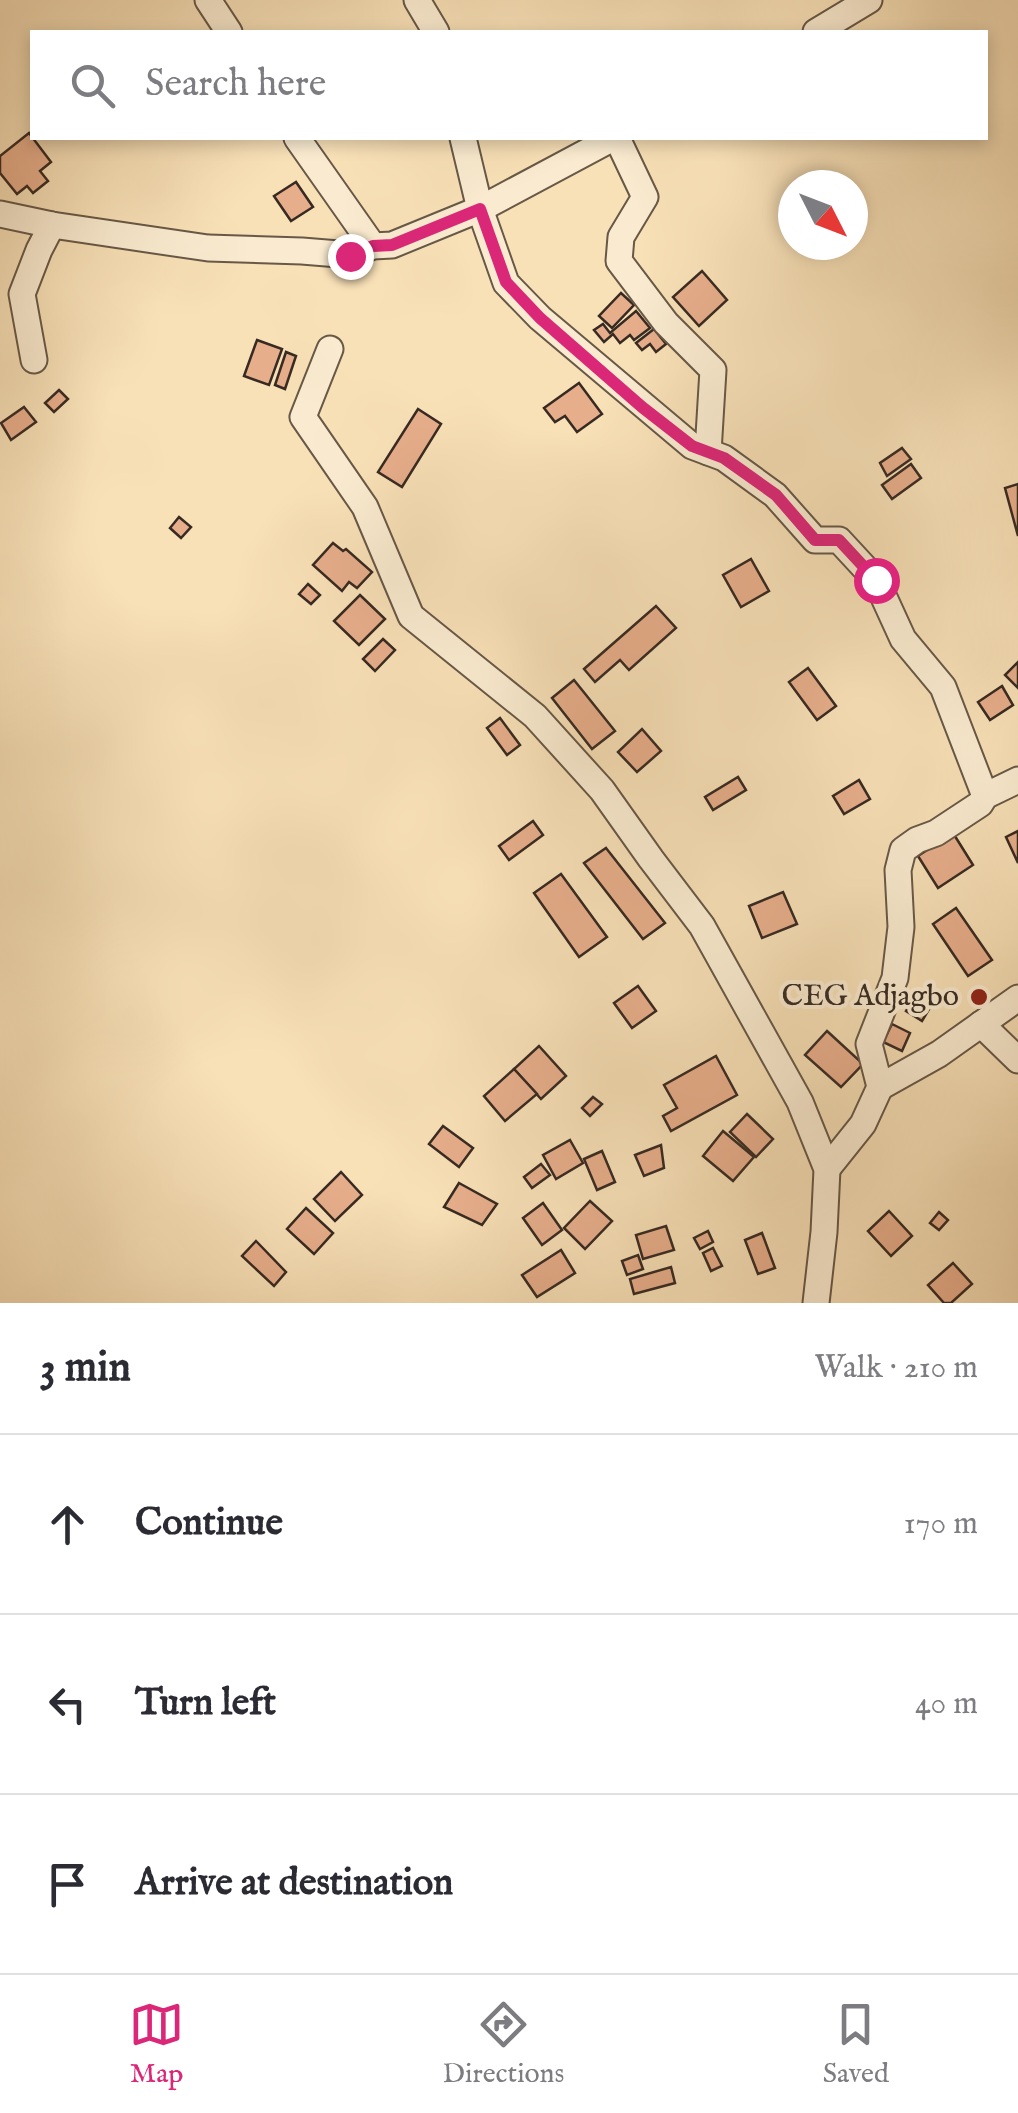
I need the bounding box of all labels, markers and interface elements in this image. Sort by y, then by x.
search box [30,30,988,140]
icon: search [65,58,120,113]
text: Search here [145,61,326,109]
north arrow [778,170,868,260]
route end [328,234,374,280]
route start [854,558,900,604]
place label: CEG Adjagbo [782,978,959,1016]
marker: CEG Adjagbo [968,986,990,1008]
text: 3 min [40,1342,131,1395]
text: Walk · 210 m [815,1348,978,1389]
icon: ahead [40,1497,95,1552]
text: Continue [135,1500,283,1548]
text: 170 m [904,1504,978,1545]
icon: left [40,1677,95,1732]
text: Turn left [135,1680,276,1728]
text: 40 m [915,1684,978,1725]
icon: arrive [40,1857,95,1912]
text: Arrive at destination [135,1860,453,1908]
tab: Map [129,1997,184,2092]
tab: Directions [442,1997,564,2092]
tab: Saved [823,1997,889,2092]

